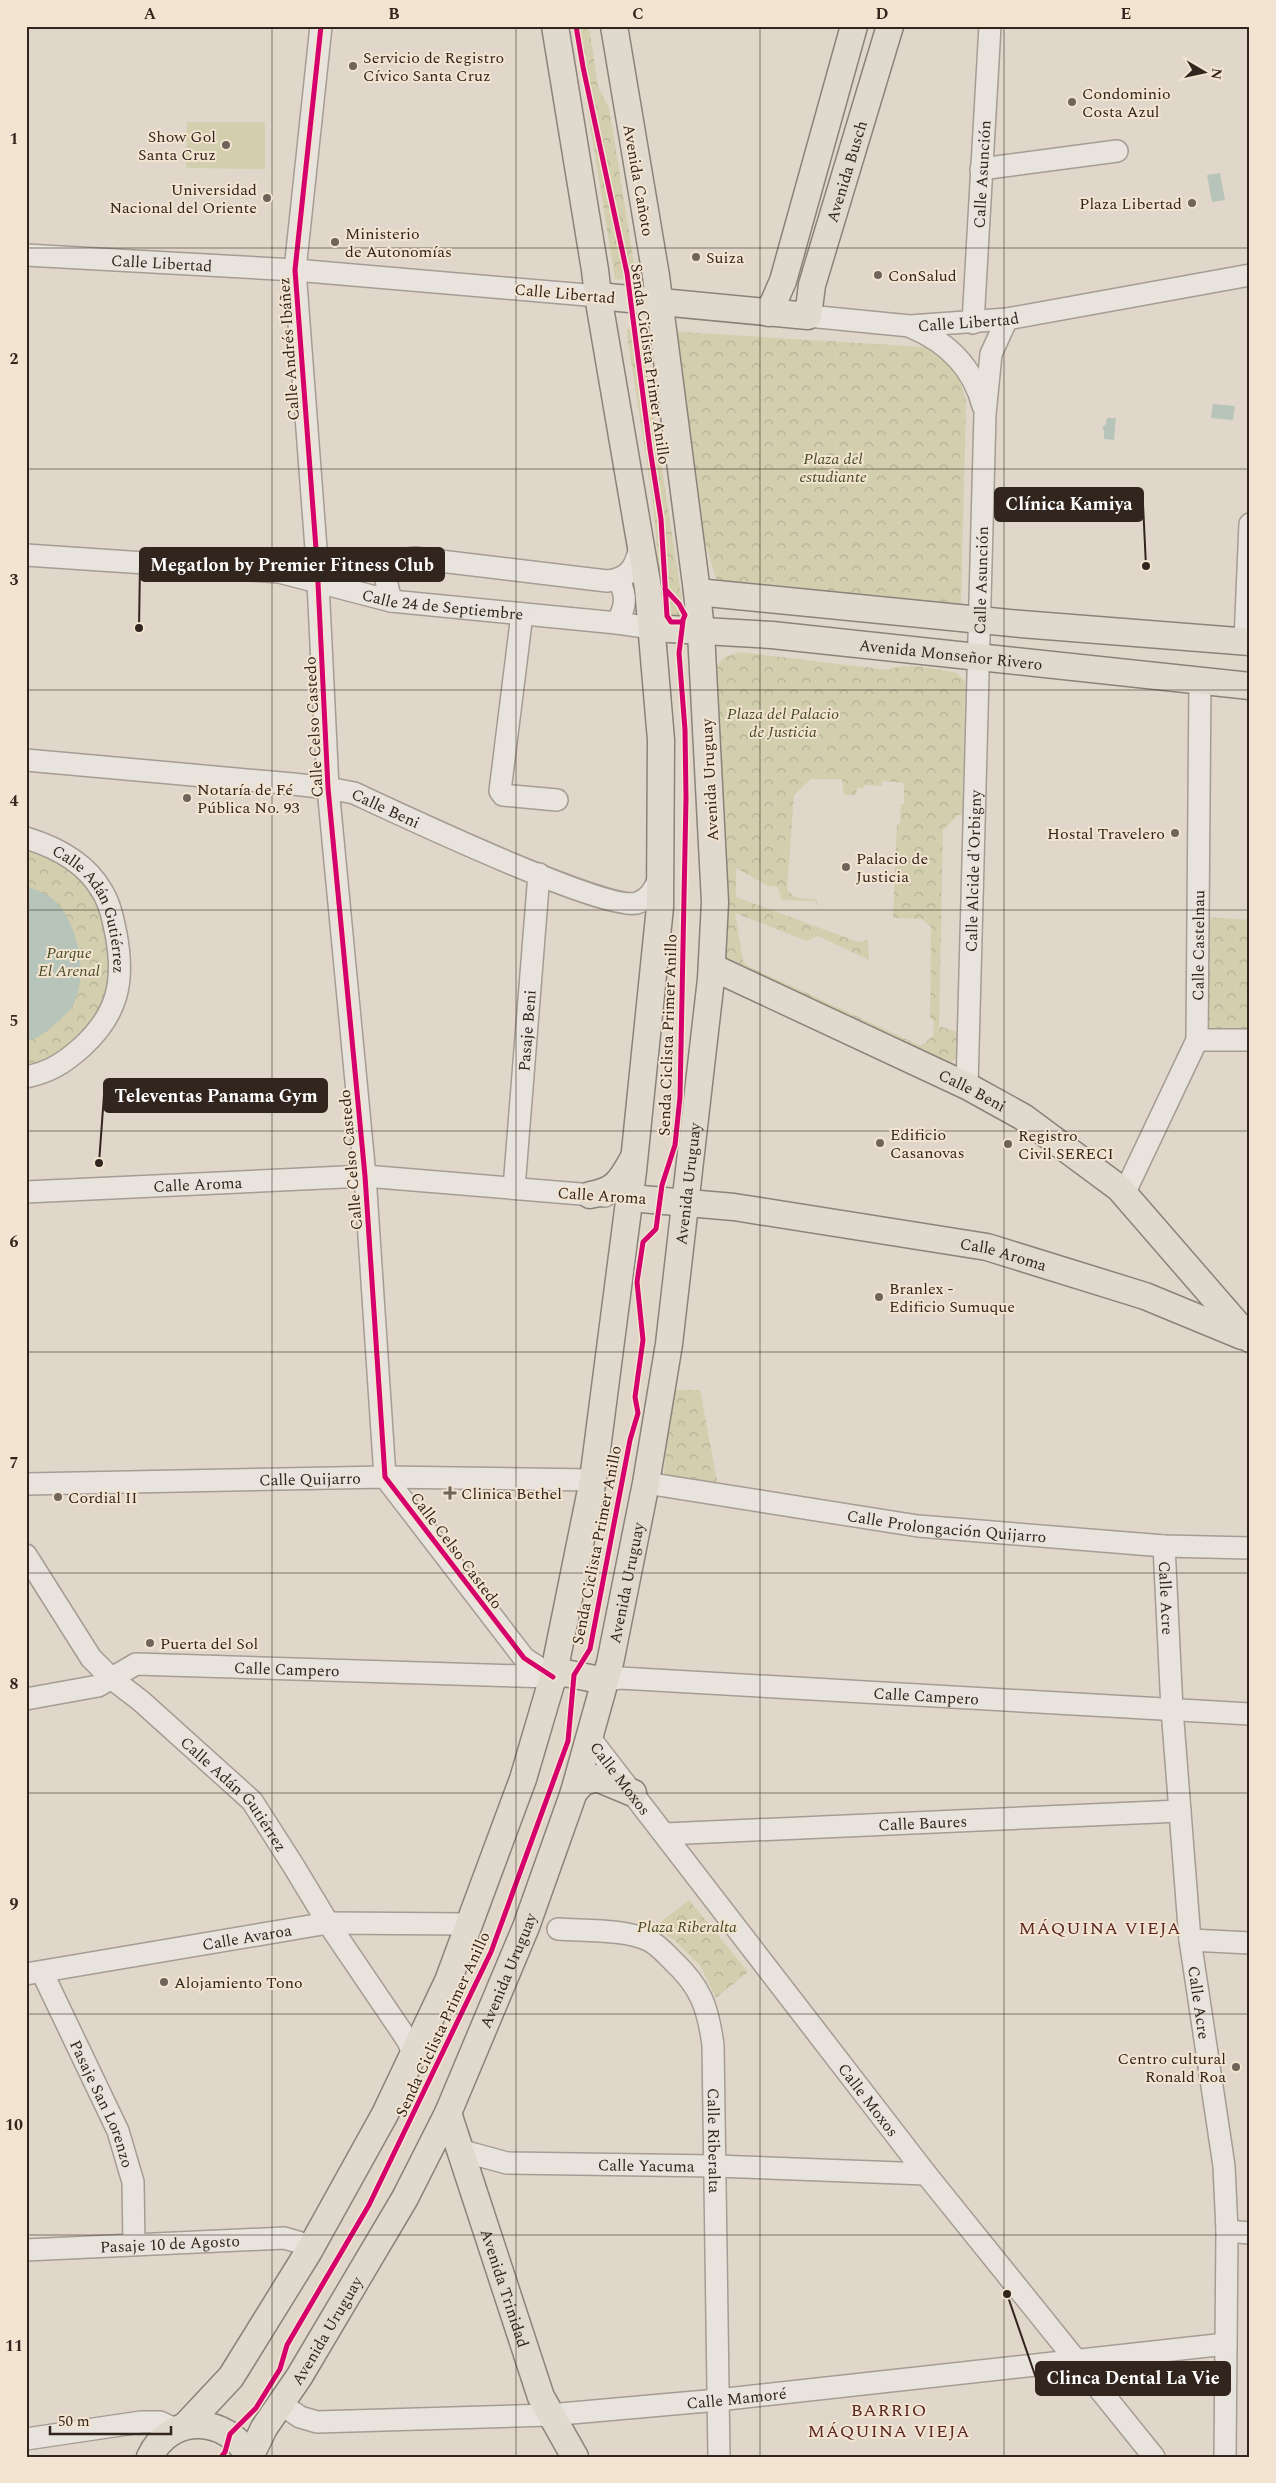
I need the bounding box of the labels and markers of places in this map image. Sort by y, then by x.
place label: Servicio de Registro Cívico Santa Cruz [363,46,504,88]
marker: Servicio de Registro Cívico Santa Cruz [347,60,359,72]
place label: Condominio Costa Azul [1082,82,1171,124]
marker: Condominio Costa Azul [1066,96,1078,108]
place label: Show Gol Santa Cruz [138,125,216,167]
marker: Show Gol Santa Cruz [220,139,232,151]
place label: Universidad Nacional del Oriente [109,178,257,220]
marker: Universidad Nacional del Oriente [261,192,273,204]
place label: Plaza Libertad [1079,192,1182,216]
marker: Plaza Libertad [1186,197,1198,209]
place label: Ministerio de Autonomías [345,222,452,264]
marker: Ministerio de Autonomías [329,236,341,248]
place label: Suiza [706,246,744,270]
marker: Suiza [690,251,702,263]
place label: ConSalud [888,264,957,288]
marker: ConSalud [872,269,884,281]
callout: Clínica Kamiya [995,488,1143,521]
callout: Megatlon by Premier Fitness Club [140,548,444,581]
place label: Notaría de Fé Pública No. 93 [197,778,300,820]
marker: Notaría de Fé Pública No. 93 [181,792,193,804]
place label: Hostal Travelero [1047,822,1165,846]
marker: Hostal Travelero [1169,827,1181,839]
place label: Palacio de Justicia [856,847,928,889]
marker: Palacio de Justicia [840,861,852,873]
callout: Televentas Panama Gym [104,1079,327,1112]
place label: Edificio Casanovas [890,1123,965,1165]
place label: Registro Civil SERECI [1018,1124,1114,1166]
marker: Edificio Casanovas [874,1137,886,1149]
marker: Registro Civil SERECI [1002,1138,1014,1150]
place label: Branlex - Edificio Sumuque [889,1277,1015,1319]
marker: Branlex - Edificio Sumuque [873,1291,885,1303]
place label: Clinica Bethel [461,1482,562,1506]
place label: Cordial II [68,1486,138,1510]
marker: Clinica Bethel [443,1486,457,1500]
marker: Cordial II [52,1491,64,1503]
place label: Puerta del Sol [160,1632,258,1656]
marker: Puerta del Sol [144,1637,156,1649]
place label: Alojamiento Tono [174,1971,303,1995]
marker: Alojamiento Tono [158,1976,170,1988]
place label: Centro cultural Ronald Roa [1118,2047,1226,2089]
marker: Centro cultural Ronald Roa [1230,2061,1242,2073]
callout: Clinca Dental La Vie [1036,2362,1230,2395]

